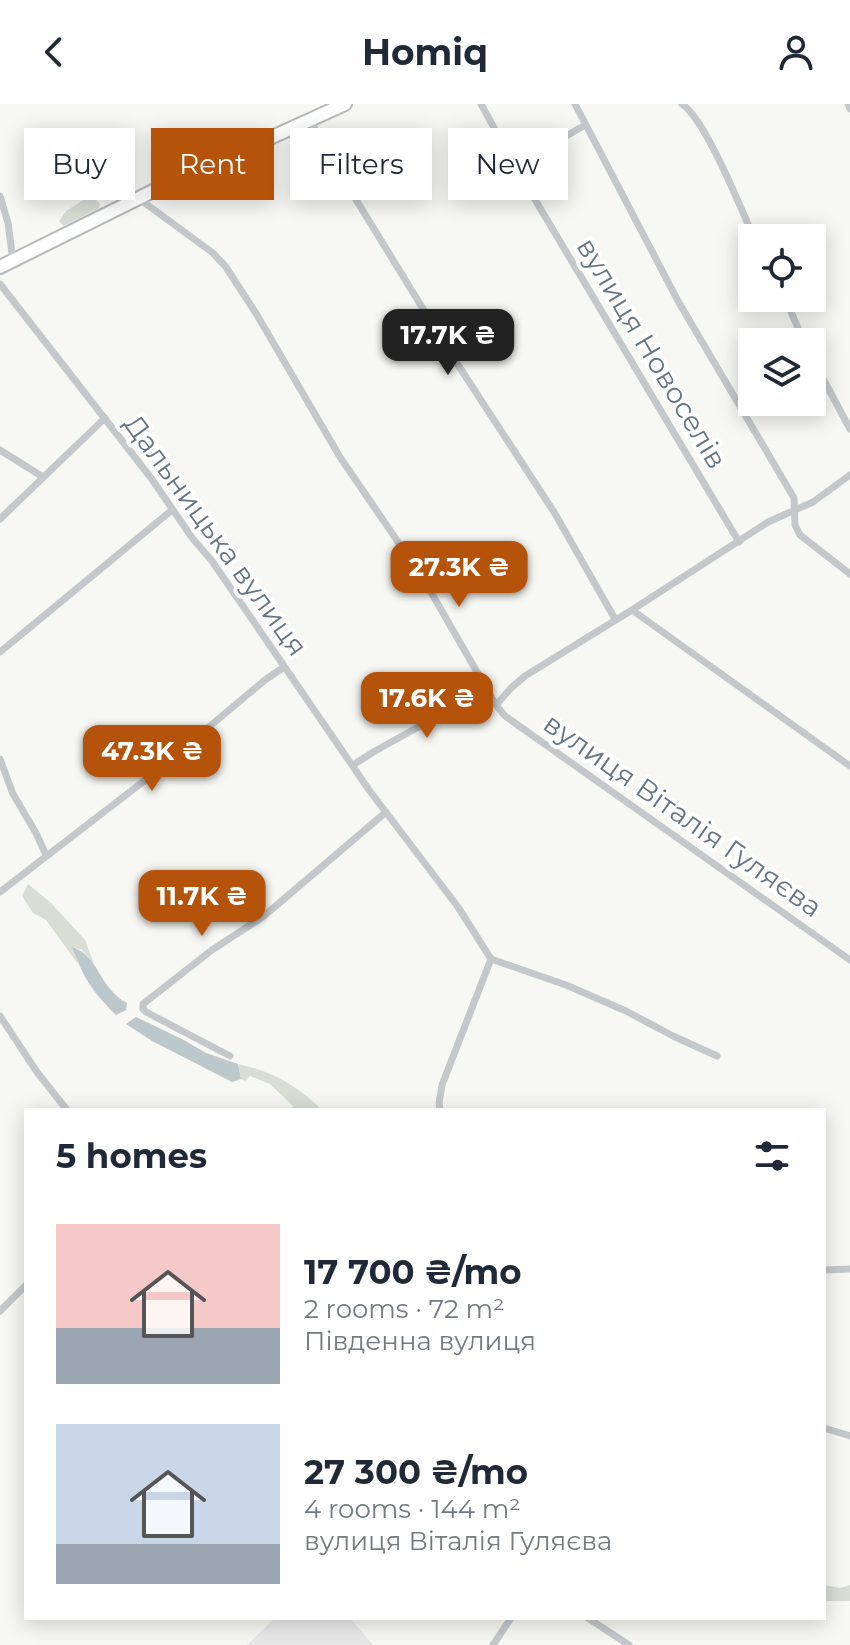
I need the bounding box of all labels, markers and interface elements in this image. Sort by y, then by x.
icon: back [32,30,76,74]
text: Homiq [362,30,488,74]
icon: person [774,30,818,74]
chip: Buy [24,128,135,200]
chip: Rent [151,128,274,200]
chip: Filters [290,128,432,200]
chip: New [448,128,568,200]
map controls [738,224,826,416]
button: locate [738,224,826,312]
street label: вулиця Новоселів [570,232,734,474]
pin: 17.7K ₴ [374,309,522,377]
text: 17.7K ₴ [400,319,496,351]
button: layers [738,328,826,416]
street label: Дальницька вулиця [117,408,315,662]
pin: 27.3K ₴ [385,541,533,609]
text: 27.3K ₴ [409,551,509,583]
pin: 17.6K ₴ [353,672,501,740]
text: 17.6K ₴ [379,682,475,714]
street label: вулиця Віталія Гуляєва [537,706,829,924]
pin: 47.3K ₴ [78,725,226,793]
text: 47.3K ₴ [101,735,203,767]
pin: 11.7K ₴ [128,870,276,938]
text: 11.7K ₴ [157,880,247,912]
icon: filters [750,1134,794,1178]
text: 5 homes [56,1135,207,1177]
text: 17 700 ₴/mo [304,1251,522,1293]
icon: home [120,1256,216,1352]
text: 2 rooms · 72 m² [304,1293,504,1325]
text: Південна вулиця [304,1325,536,1357]
text: 27 300 ₴/mo [304,1451,528,1493]
icon: home [120,1456,216,1552]
text: 4 rooms · 144 m² [304,1493,520,1525]
text: вулиця Віталія Гуляєва [304,1525,612,1557]

